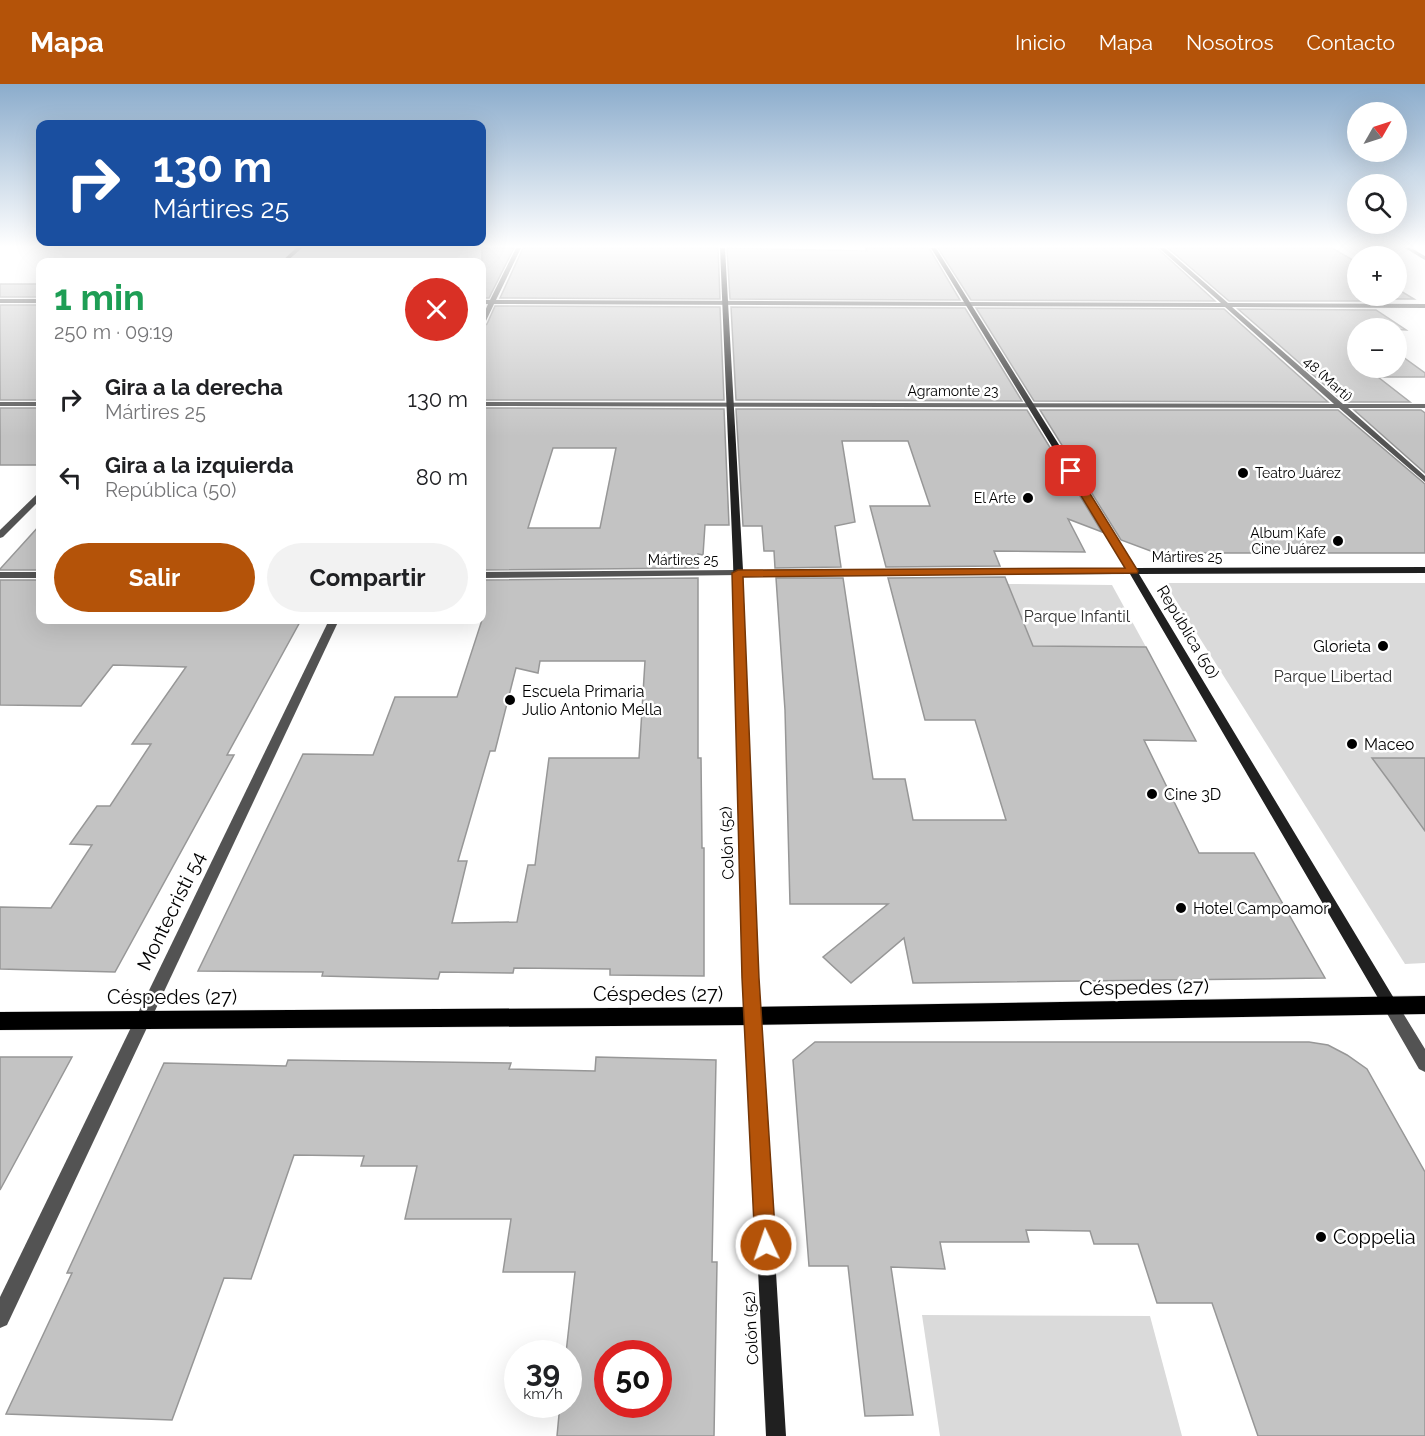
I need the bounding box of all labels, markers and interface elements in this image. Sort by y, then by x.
text: Mapa [30,26,104,59]
text: Inicio [1015,30,1066,55]
text: Mapa [1099,30,1153,55]
text: Nosotros [1186,30,1274,55]
text: Contacto [1307,30,1395,55]
north arrow [1347,102,1407,162]
map controls [1347,102,1407,378]
text: 130 m [153,143,272,192]
icon: right [54,144,132,222]
button: search [1347,174,1407,234]
text: Mártires 25 [153,193,289,224]
button: + [1347,246,1407,306]
text: 1 min [54,276,145,318]
button: close [405,278,468,341]
button: − [1347,318,1407,378]
text: 250 m · 09:19 [54,320,173,344]
street label: 48 (Martí) [1301,353,1356,405]
text: Gira a la derecha [105,374,283,400]
icon: right [54,383,87,416]
street label: Agramonte 23 [908,383,998,399]
text: 130 m [408,386,468,412]
text: Mártires 25 [105,400,206,424]
pin [1045,445,1096,496]
text: Gira a la izquierda [105,452,294,478]
icon: arrive [1054,454,1087,487]
icon: left [54,461,87,494]
text: 80 m [416,464,468,490]
place label: Teatro Juárez [1255,465,1341,481]
marker: Teatro Juárez [1236,466,1250,480]
text: República (50) [105,478,236,502]
place label: El Arte [974,490,1016,506]
marker: El Arte [1021,491,1035,505]
place label: Album Kafe Cine Juárez [1250,525,1326,557]
marker: Album Kafe Cine Juárez [1331,534,1345,548]
button: Salir [54,543,255,612]
button: Compartir [267,543,468,612]
street label: Mártires 25 [1152,549,1223,565]
street label: Mártires 25 [648,552,719,568]
street label: República (50) [1153,582,1223,682]
park label: Parque Infantil [1024,607,1131,626]
place label: Glorieta [1313,637,1371,656]
marker: Glorieta [1376,639,1390,653]
park label: Parque Libertad [1274,667,1392,686]
place label: Escuela Primaria Julio Antonio Mella [522,682,662,719]
marker: Escuela Primaria Julio Antonio Mella [503,693,517,707]
place label: Maceo [1364,735,1414,754]
marker: Maceo [1345,737,1359,751]
place label: Cine 3D [1164,785,1221,804]
marker: Cine 3D [1145,787,1159,801]
street label: Colón (52) [716,806,738,880]
street label: Montecristi 54 [132,848,210,974]
place label: Hotel Campoamor [1193,899,1329,918]
marker: Hotel Campoamor [1174,901,1188,915]
street label: Céspedes (27) [1079,974,1209,1000]
street label: Céspedes (27) [593,982,723,1006]
street label: Céspedes (27) [107,985,237,1009]
position arrow [734,1213,798,1277]
place label: Coppelia [1333,1225,1416,1249]
marker: Coppelia [1314,1230,1328,1244]
street label: Colón (52) [740,1291,762,1365]
speed limit sign: 50 [594,1340,672,1418]
text: 39 [526,1354,560,1389]
text: km/h [523,1385,563,1403]

